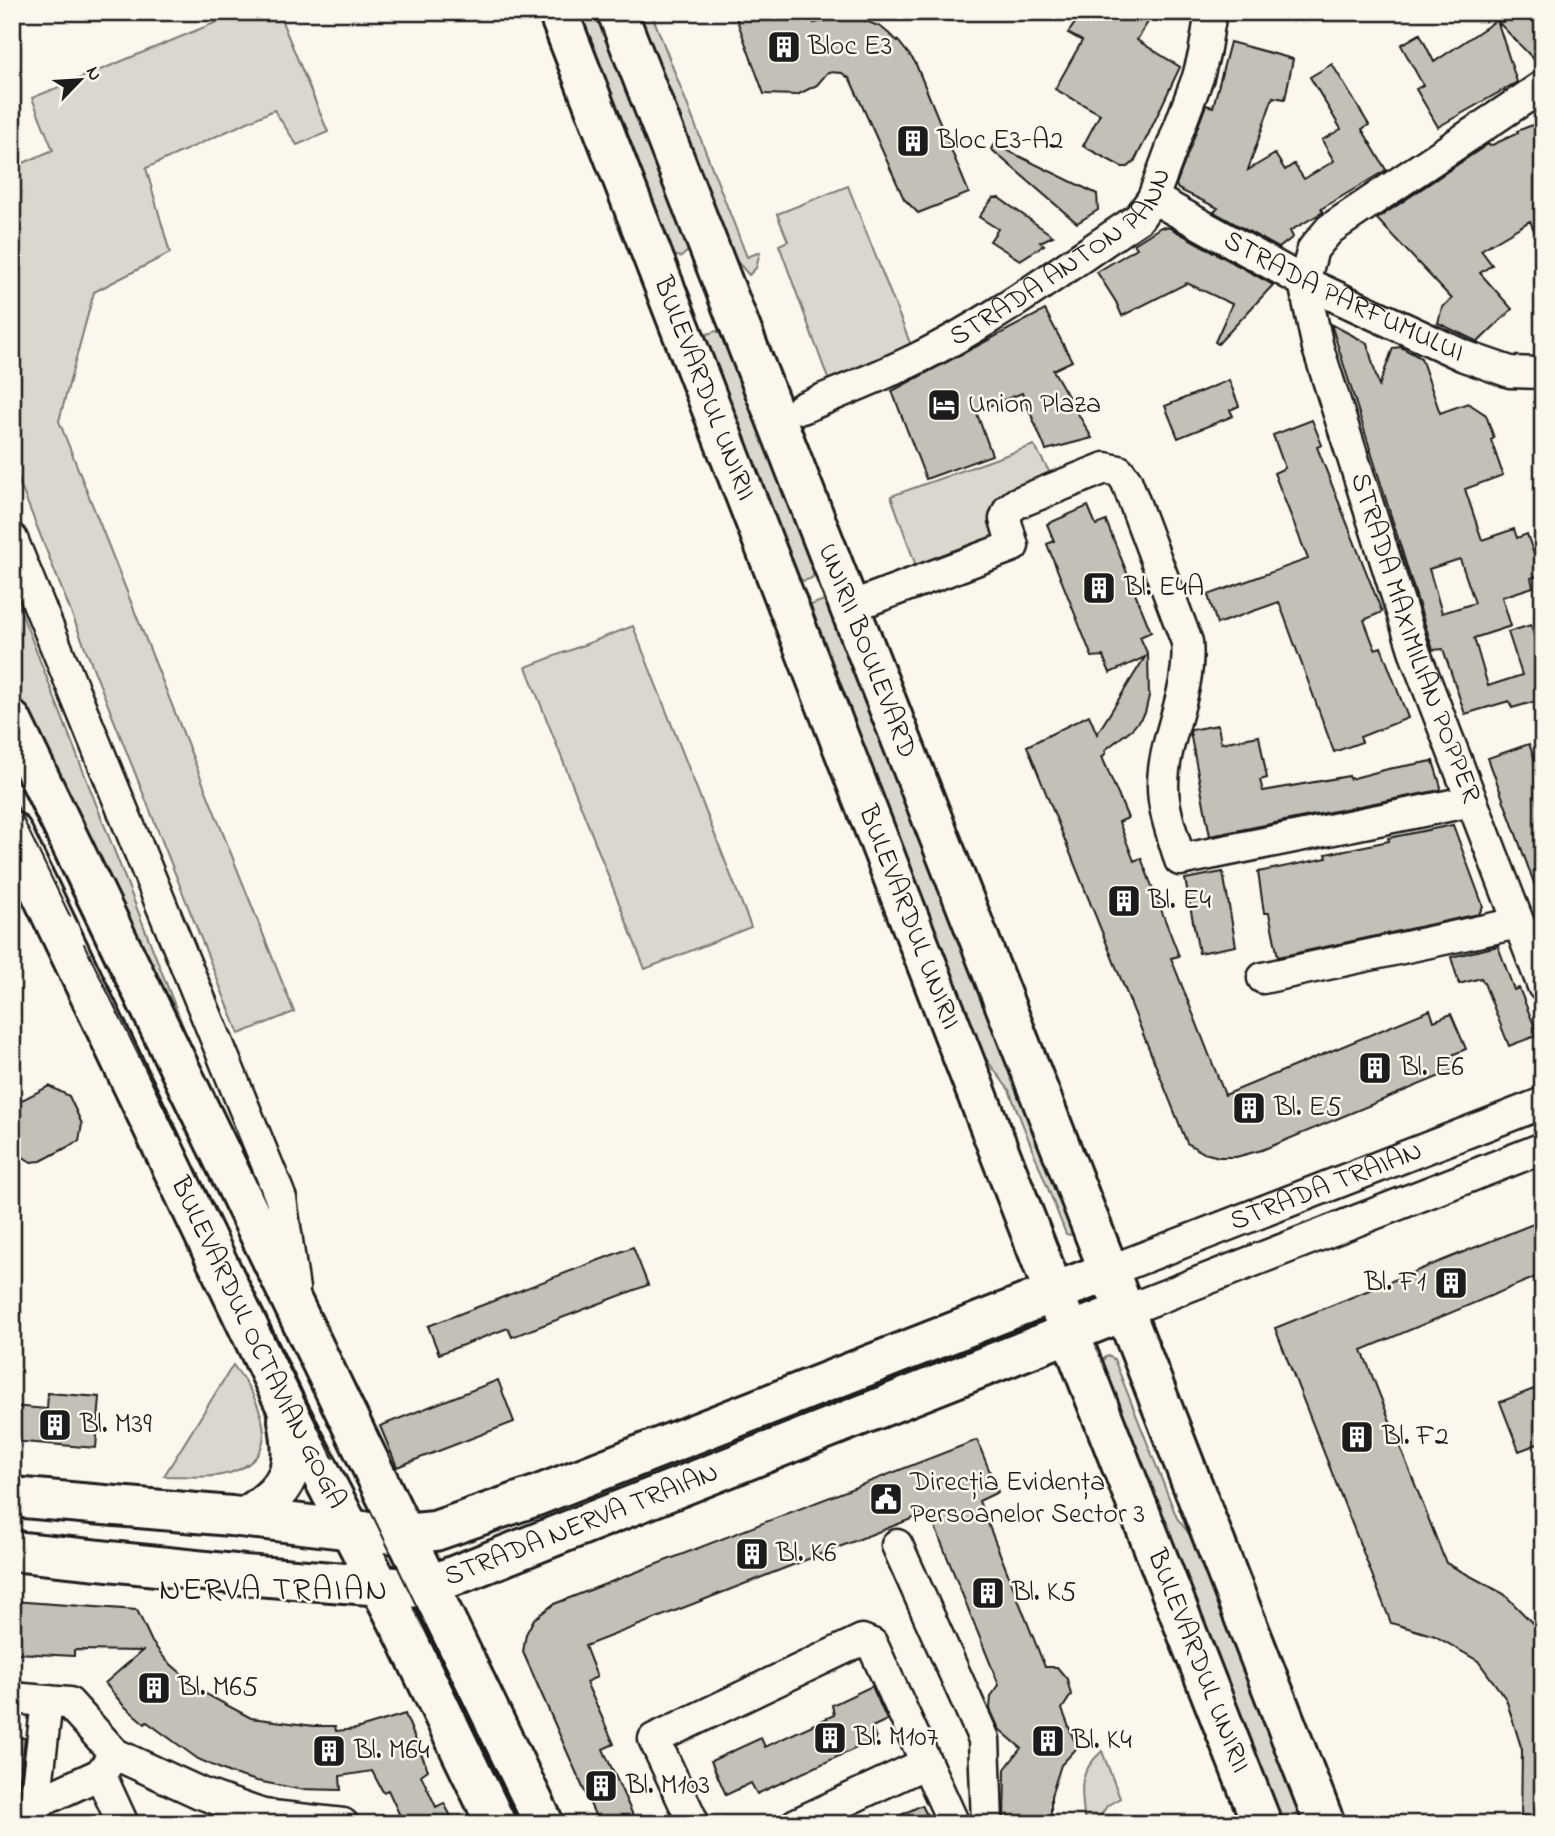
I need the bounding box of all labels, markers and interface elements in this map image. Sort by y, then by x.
place label: Bloc E3 [807,27,892,68]
building icon: Bloc E3 [765,28,803,66]
north arrow [46,46,116,116]
text: N [78,62,108,86]
place label: Bloc E3-A2 [936,121,1063,162]
building icon: Bloc E3-A2 [894,122,932,160]
street label: STRADA ANTON PANN [942,162,1183,358]
street label: STRADA PARFUMULUI [1216,220,1471,374]
street label: BULEVARDUL UNIRII [642,270,766,507]
place label: Union Plaza [968,385,1101,426]
hotel icon: Union Plaza [925,386,963,424]
street label: STRADA MAXIMILIAN POPPER [1339,468,1491,809]
street label: UNIRII BOULEVARD [806,537,927,764]
place label: Bl. E4A [1123,568,1204,609]
building icon: Bl. E4A [1080,569,1118,607]
street label: BULEVARDUL UNIRII [846,798,971,1036]
place label: Bl. E4 [1147,881,1212,922]
building icon: Bl. E4 [1105,882,1143,920]
place label: Bl. E6 [1399,1048,1464,1089]
building icon: Bl. E6 [1356,1049,1394,1087]
place label: Bl. E5 [1273,1088,1342,1129]
building icon: Bl. E5 [1230,1089,1268,1127]
street label: STRADA TRAIAN [1224,1131,1428,1243]
street label: BULEVARDUL OCTAVIAN GOGA [159,1169,357,1516]
place label: Bl. F1 [1363,1263,1426,1304]
building icon: Bl. F1 [1432,1264,1470,1302]
place label: Bl. M39 [79,1405,152,1446]
building icon: Bl. M39 [36,1406,74,1444]
place label: Bl. F2 [1381,1417,1449,1458]
building icon: Bl. F2 [1338,1418,1376,1456]
street label: STRADA NERVA TRAIAN [438,1453,725,1598]
place label: Direcția Evidența Persoanelor Sector 3 [909,1463,1145,1536]
public building icon: Direcția Evidența Persoanelor Sector 3 [867,1480,905,1518]
place label: Bl. K6 [775,1534,836,1575]
building icon: Bl. K6 [733,1535,771,1573]
street label: BULEVARDUL UNIRII [1135,1542,1261,1779]
district label: NERVA TRAIAN [159,1568,389,1615]
place label: Bl. K5 [1011,1573,1076,1614]
building icon: Bl. K5 [969,1574,1007,1612]
place label: Bl. M65 [177,1668,258,1709]
building icon: Bl. M65 [135,1669,173,1707]
place label: Bl. M107 [853,1718,939,1759]
building icon: Bl. M107 [811,1719,849,1757]
place label: Bl. K4 [1071,1721,1132,1762]
building icon: Bl. K4 [1029,1722,1067,1760]
place label: Bl. M64 [353,1731,430,1772]
building icon: Bl. M64 [310,1732,348,1770]
place label: Bl. M103 [625,1766,710,1807]
building icon: Bl. M103 [582,1767,620,1805]

